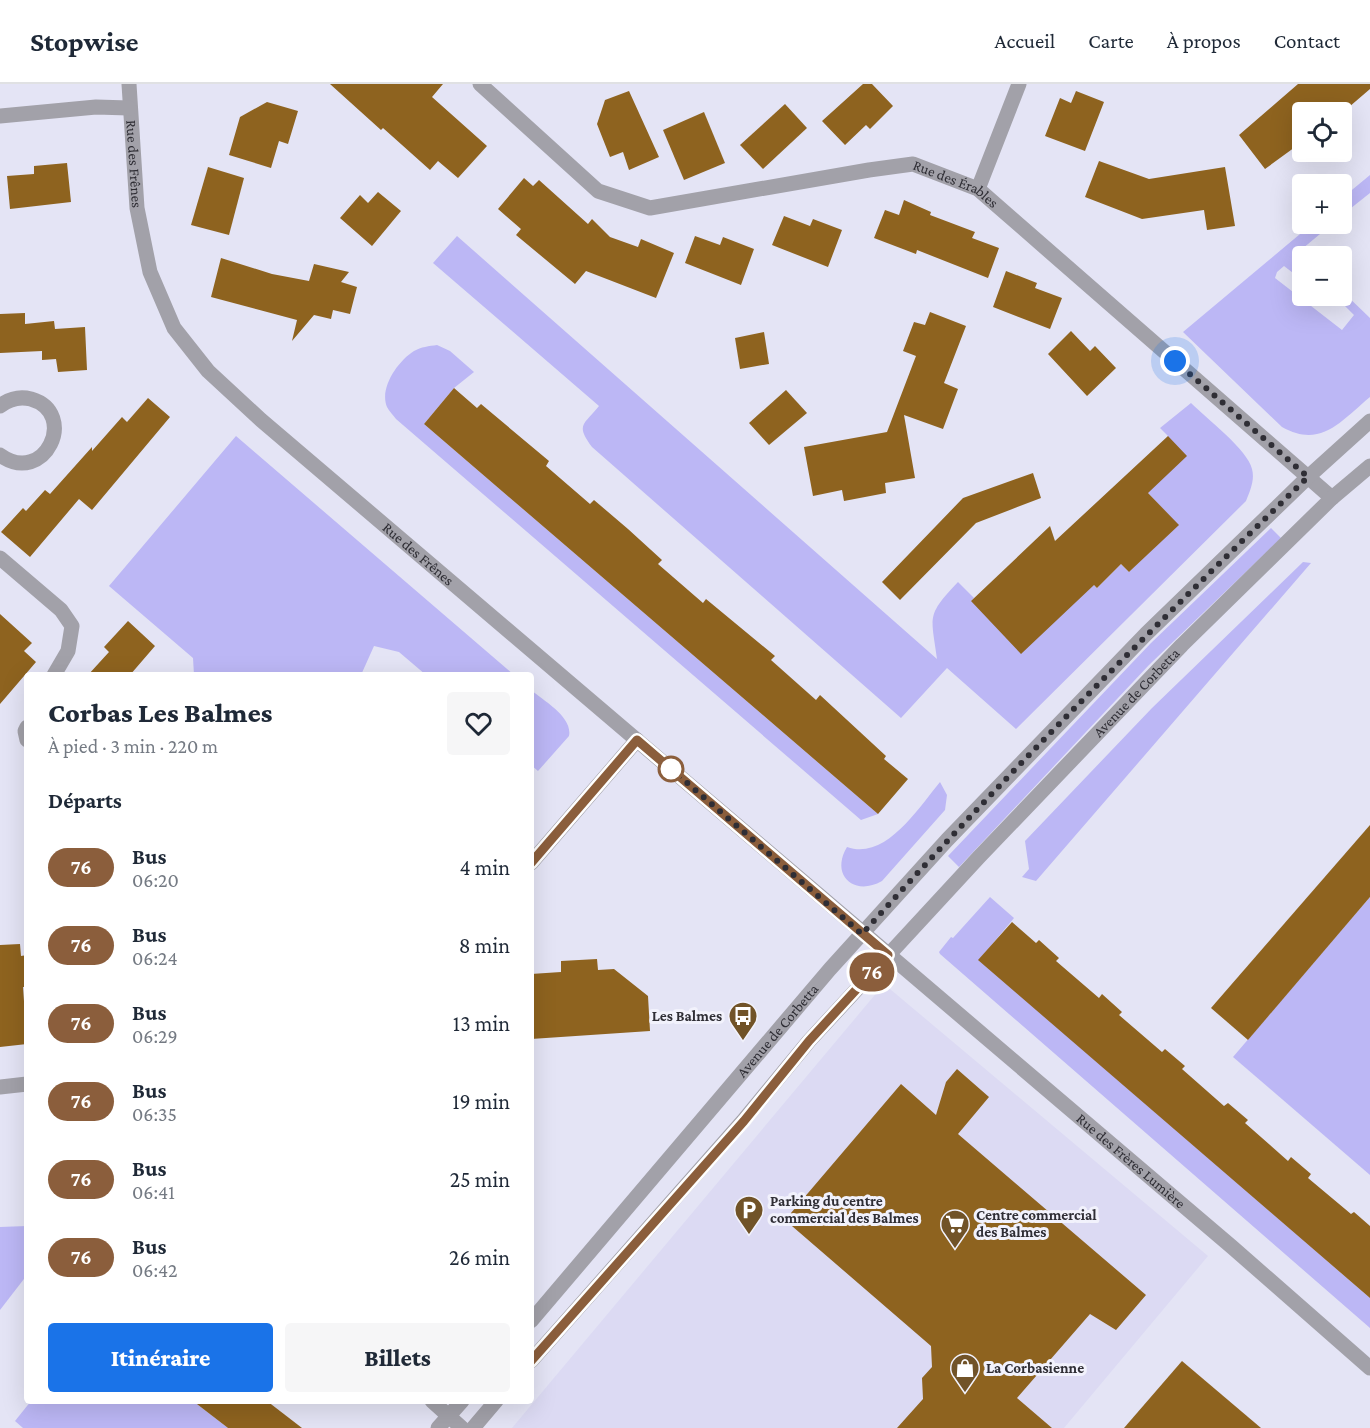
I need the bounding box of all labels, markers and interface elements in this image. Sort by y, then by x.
text: Stopwise [30,26,139,57]
text: Accueil [995,29,1055,53]
text: Carte [1088,29,1134,53]
text: À propos [1167,29,1241,53]
text: Contact [1274,29,1340,53]
map controls [1292,102,1352,306]
button: locate [1292,102,1352,162]
street label: Rue des Frênes [123,119,145,208]
street label: Rue des Érables [911,157,1002,211]
button: + [1292,174,1352,234]
button: − [1292,246,1352,306]
your location [1160,346,1190,376]
street label: Rue des Frênes [379,519,457,589]
street label: Avenue de Corbetta [1090,645,1183,740]
button: heart [447,692,510,755]
text: Corbas Les Balmes [48,697,272,728]
text: À pied · 3 min · 220 m [48,735,218,757]
unlabelled marker [658,756,684,782]
text: Départs [48,788,122,813]
text: Bus [132,844,166,869]
text: 76 [70,855,92,879]
text: 4 min [459,855,510,880]
text: 06:20 [132,869,179,891]
text: Bus [132,922,166,947]
text: 76 [70,933,92,957]
text: 8 min [459,933,510,958]
text: 06:24 [132,947,178,969]
line badge: 76 [845,952,899,992]
text: 76 [861,960,883,984]
street label: Avenue de Corbetta [734,981,822,1080]
text: Bus [132,1000,166,1025]
bus stop icon: Les Balmes [727,1000,759,1042]
place label: Les Balmes [652,1008,722,1024]
text: 76 [70,1011,92,1035]
text: 13 min [453,1011,510,1036]
text: 06:29 [132,1025,178,1047]
text: Bus [132,1078,166,1103]
text: 76 [70,1089,92,1113]
text: 19 min [452,1089,510,1114]
text: 06:35 [132,1103,177,1125]
street label: Rue des Frères Lumière [1073,1110,1189,1212]
text: Bus [132,1156,166,1181]
text: 76 [70,1167,92,1191]
text: 25 min [450,1167,510,1192]
text: 06:41 [132,1181,175,1203]
place label: Parking du centre commercial des Balmes [770,1193,919,1226]
parking icon: Parking du centre commercial des Balmes [733,1194,765,1236]
place label: Centre commercial des Balmes [976,1207,1097,1240]
supermarket icon: Centre commercial des Balmes [939,1208,971,1250]
text: Bus [132,1234,166,1259]
text: 76 [70,1245,92,1269]
text: 26 min [449,1245,510,1270]
text: 06:42 [132,1259,178,1281]
button: Itinéraire [48,1323,273,1392]
button: Billets [285,1323,510,1392]
shop icon: La Corbasienne [949,1352,981,1394]
place label: La Corbasienne [986,1360,1084,1376]

